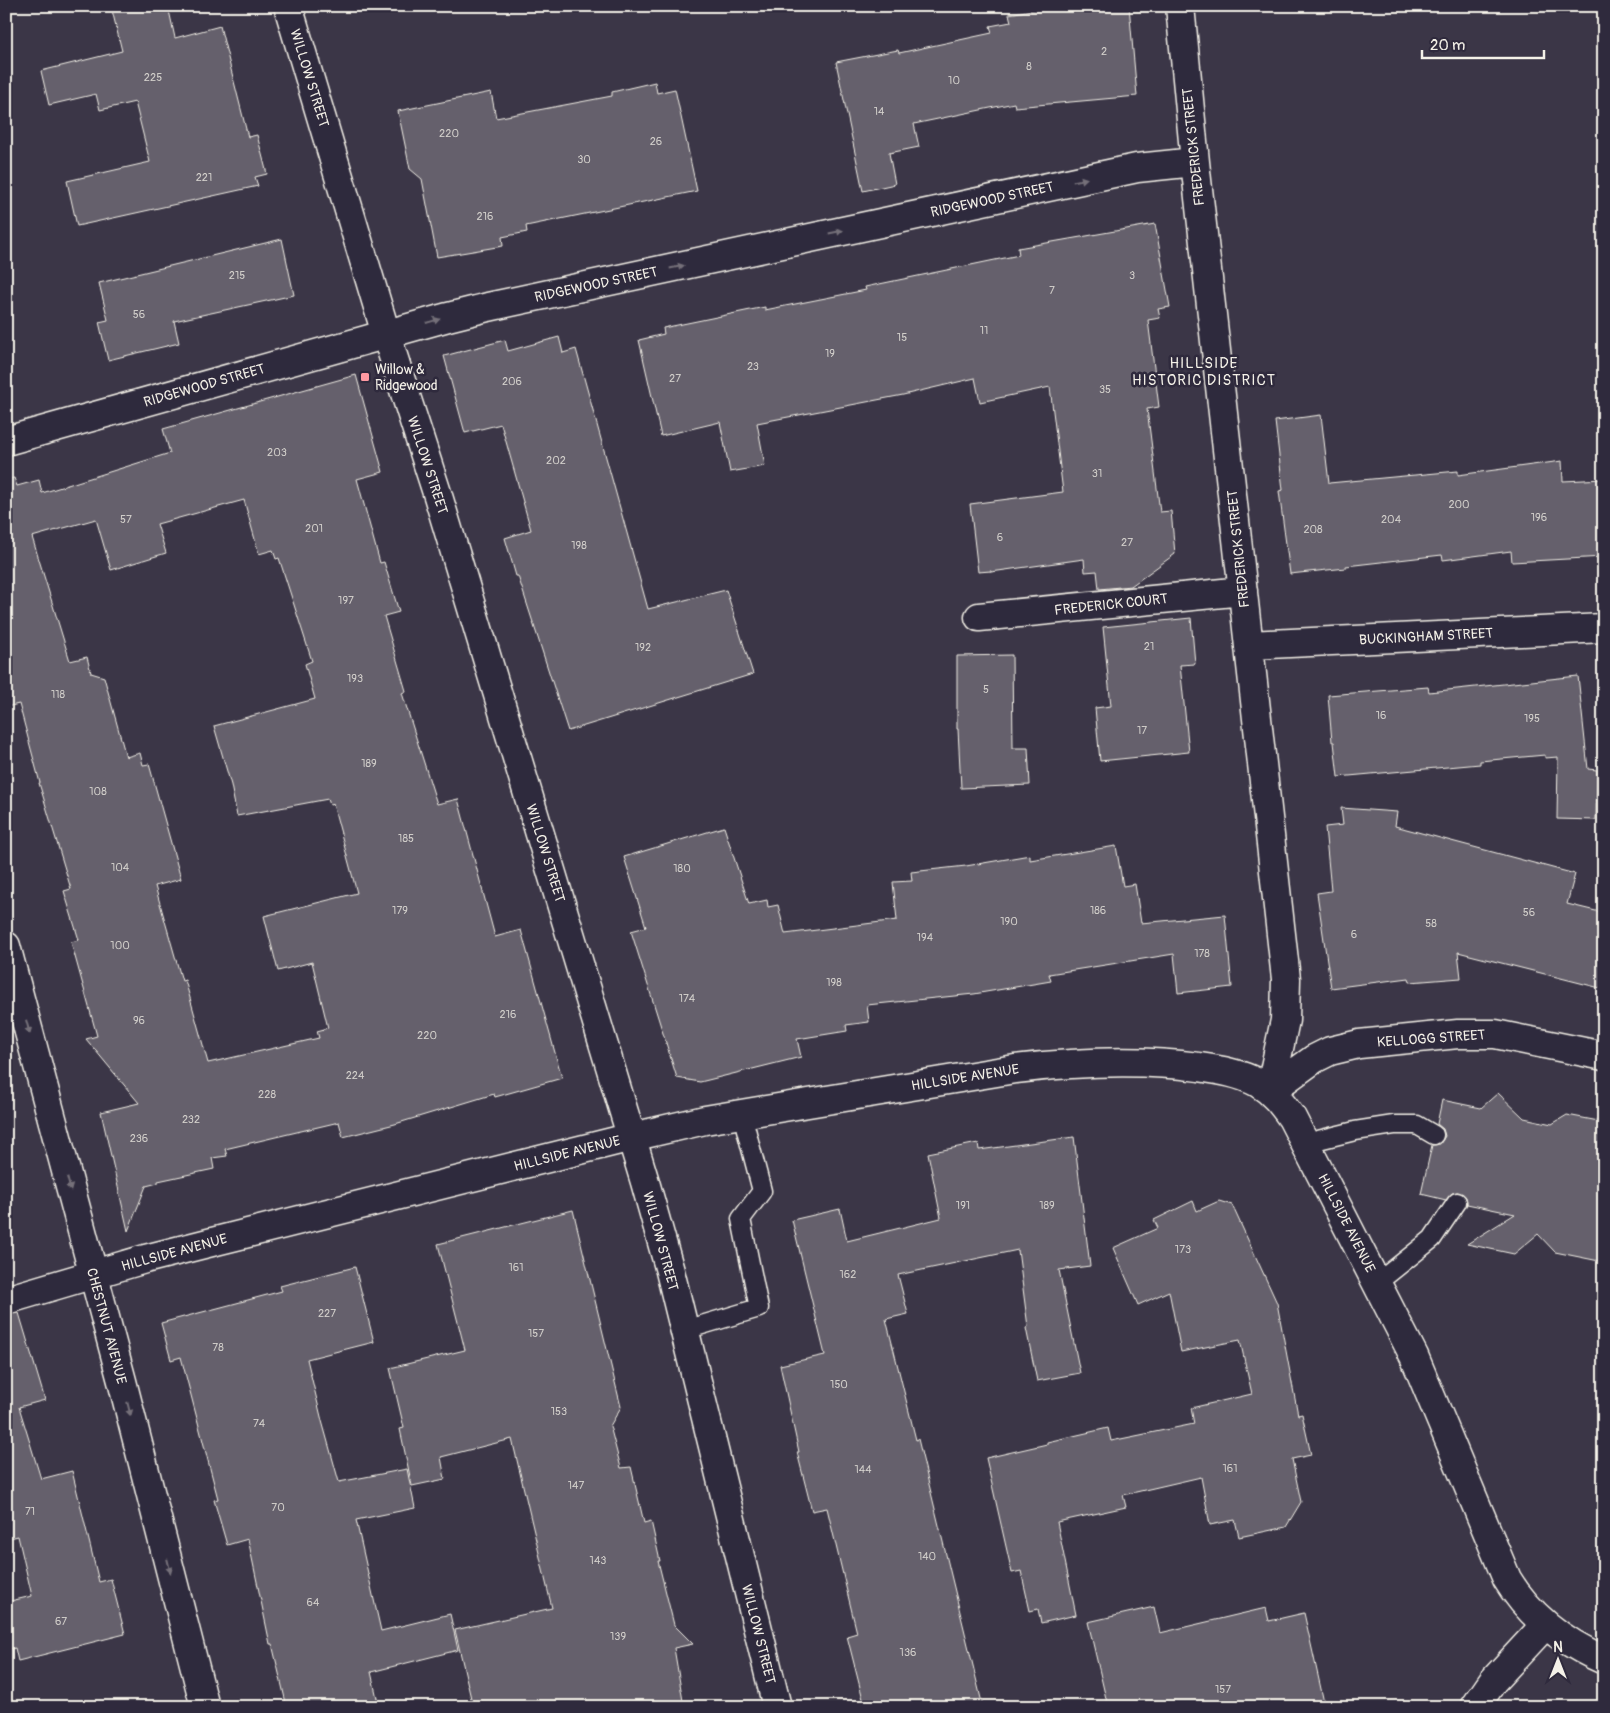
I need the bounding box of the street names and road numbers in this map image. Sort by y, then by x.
street label: WILLOW STREET [286,27,333,130]
street label: FREDERICK STREET [1179,87,1208,207]
street label: RIDGEWOOD STREET [929,178,1055,221]
street label: RIDGEWOOD STREET [533,263,659,306]
street label: RIDGEWOOD STREET [142,360,267,411]
street label: WILLOW STREET [404,414,451,516]
street label: FREDERICK STREET [1224,489,1253,609]
street label: FREDERICK COURT [1053,590,1169,619]
street label: BUCKINGHAM STREET [1359,624,1494,648]
street label: WILLOW STREET [522,802,569,905]
street label: KELLOGG STREET [1376,1026,1486,1051]
street label: HILLSIDE AVENUE [910,1061,1020,1094]
street label: HILLSIDE AVENUE [512,1132,622,1175]
street label: HILLSIDE AVENUE [1314,1171,1379,1276]
street label: WILLOW STREET [639,1190,682,1293]
street label: HILLSIDE AVENUE [119,1230,229,1275]
street label: CHESTNUT AVENUE [83,1266,130,1386]
street label: WILLOW STREET [738,1583,779,1686]

